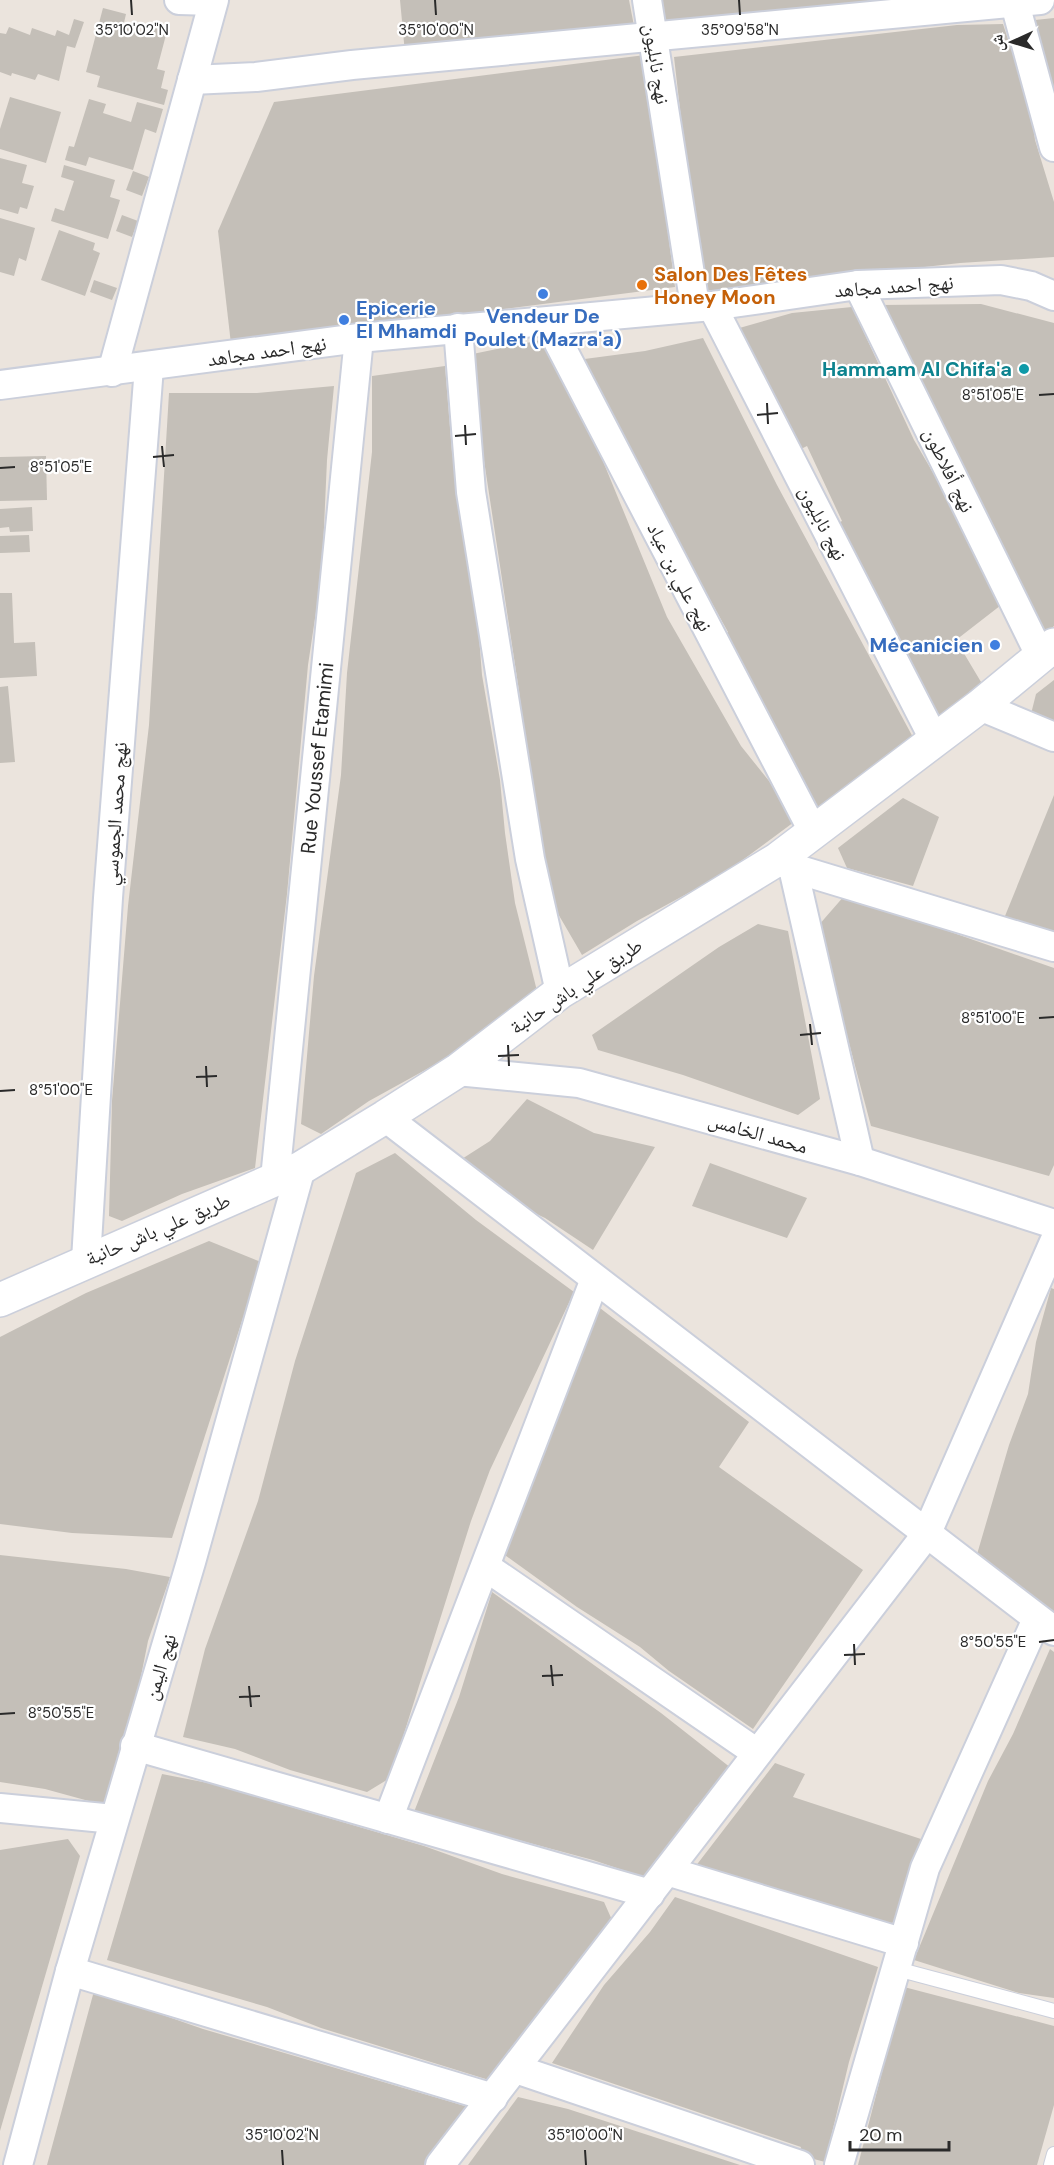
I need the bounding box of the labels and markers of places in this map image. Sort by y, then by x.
place label: Salon Des Fêtes Honey Moon [654,261,807,310]
marker: Salon Des Fêtes Honey Moon [635,278,649,292]
marker: Vendeur De Poulet (Mazra'a) [536,287,550,301]
place label: Epicerie El Mhamdi [356,295,457,344]
place label: Vendeur De Poulet (Mazra'a) [464,303,622,352]
marker: Epicerie El Mhamdi [337,313,351,327]
place label: Hammam Al Chifa'a [822,356,1012,382]
marker: Hammam Al Chifa'a [1017,362,1031,376]
place label: Mécanicien [870,632,983,658]
marker: Mécanicien [988,638,1002,652]

